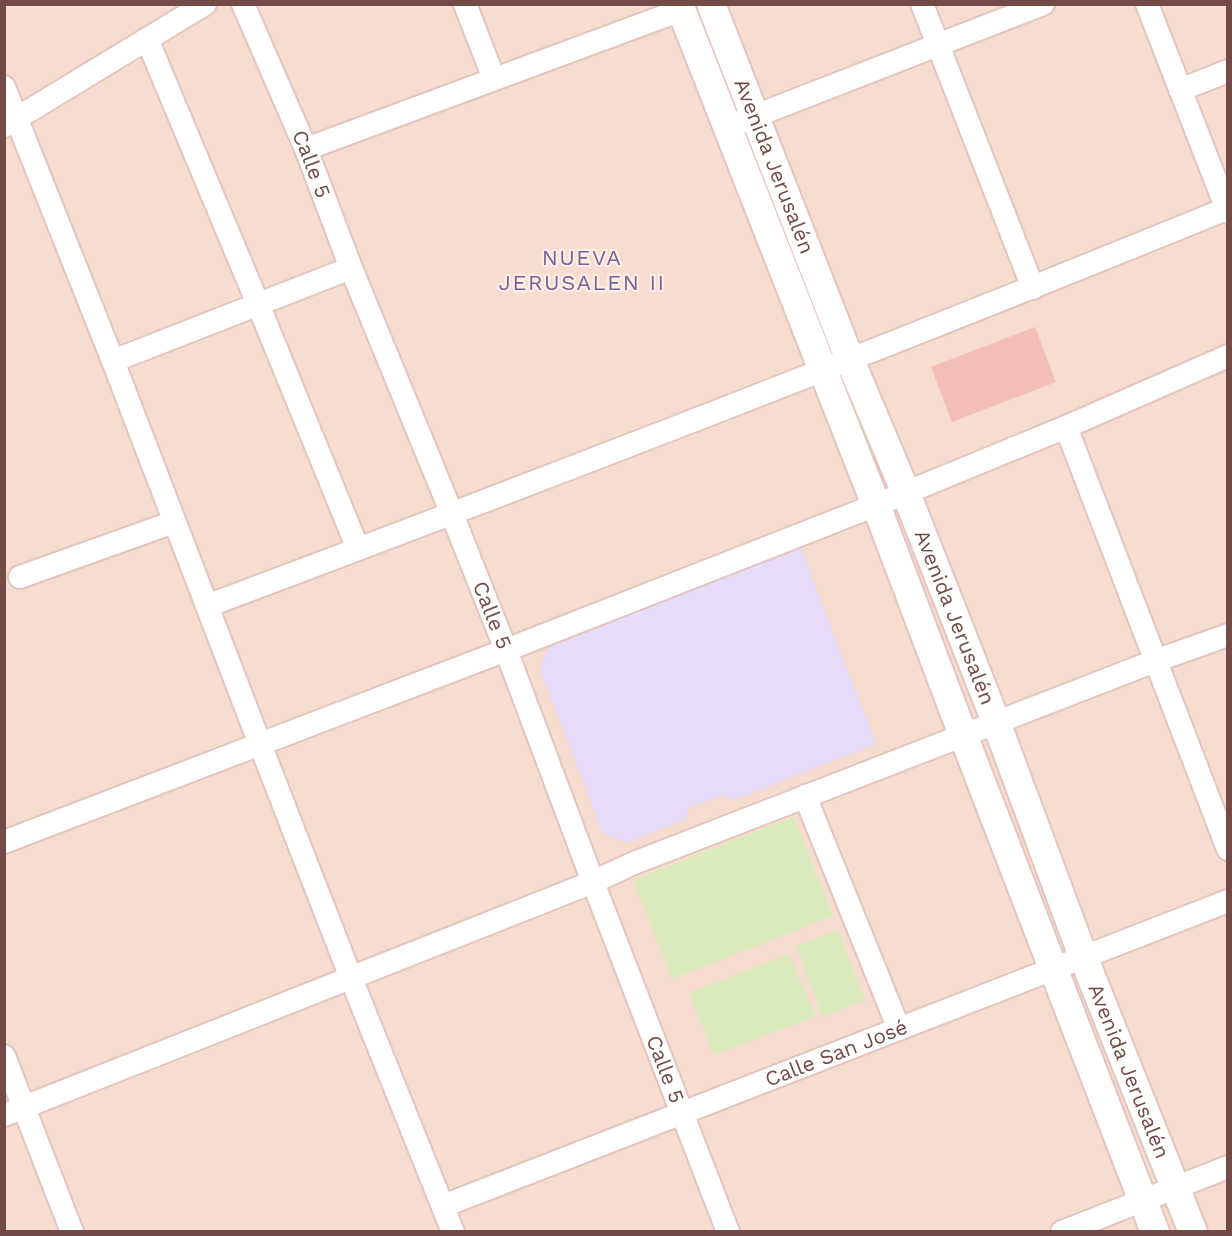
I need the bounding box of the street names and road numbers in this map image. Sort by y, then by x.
street label: Avenida Jerusalén [729,75,820,257]
street label: Calle 5 [287,126,336,201]
street label: Avenida Jerusalén [910,526,1001,708]
street label: Calle 5 [468,577,517,652]
street label: Avenida Jerusalén [1083,980,1175,1162]
street label: Calle San José [761,1014,911,1092]
street label: Calle 5 [641,1032,690,1107]

